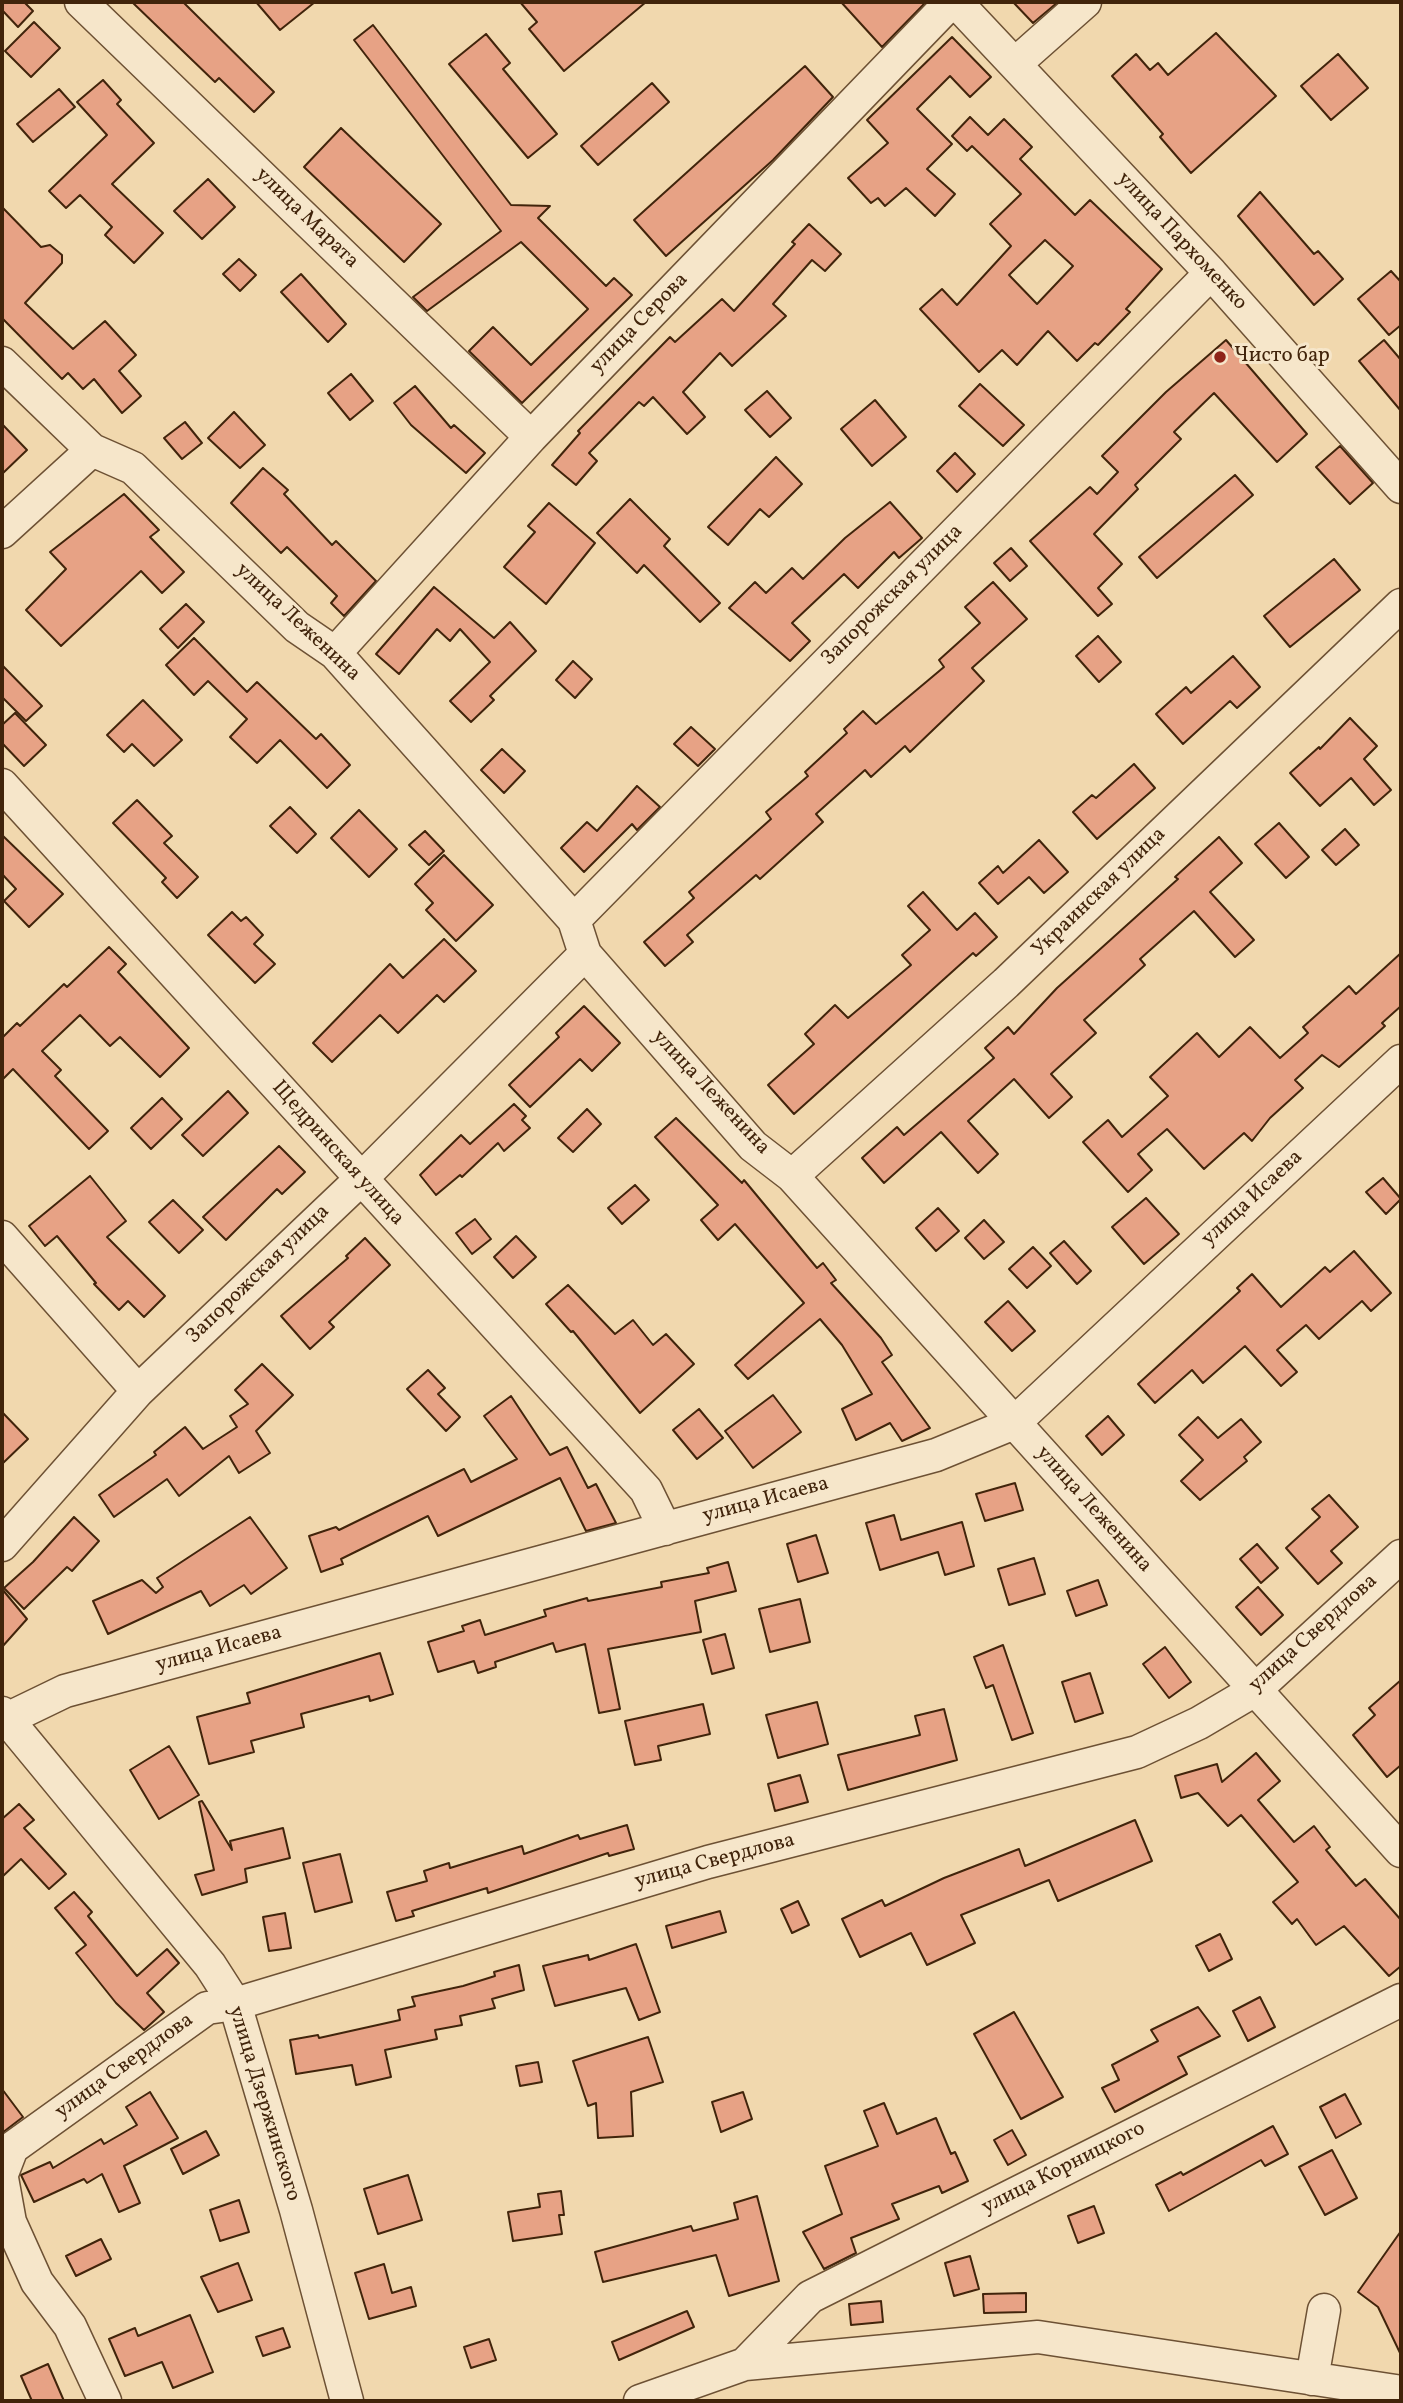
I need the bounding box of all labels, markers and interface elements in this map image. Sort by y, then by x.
street label: улица Марата [249,163,363,275]
street label: улица Пархоменко [1110,167,1252,317]
street label: улица Серова [586,268,694,380]
place label: Чисто бар [1234,344,1330,370]
marker: Чисто бар [1212,349,1228,365]
street label: Запорожская улица [817,520,969,672]
street label: улица Леженина [229,559,365,687]
street label: Украинская улица [1028,823,1172,963]
street label: улица Леженина [646,1025,774,1161]
street label: Щедринская улица [265,1076,409,1232]
street label: улица Исаева [1197,1146,1309,1252]
street label: Запорожская улица [182,1200,336,1350]
street label: улица Леженина [1029,1441,1157,1579]
street label: улица Исаева [700,1472,832,1530]
street label: улица Свердлова [1244,1570,1384,1698]
street label: улица Исаева [153,1621,285,1679]
street label: улица Свердлова [632,1829,798,1895]
street label: улица Дзержинского [221,2004,305,2204]
street label: улица Свердлова [51,2008,199,2126]
street label: улица Корницкого [978,2117,1150,2221]

